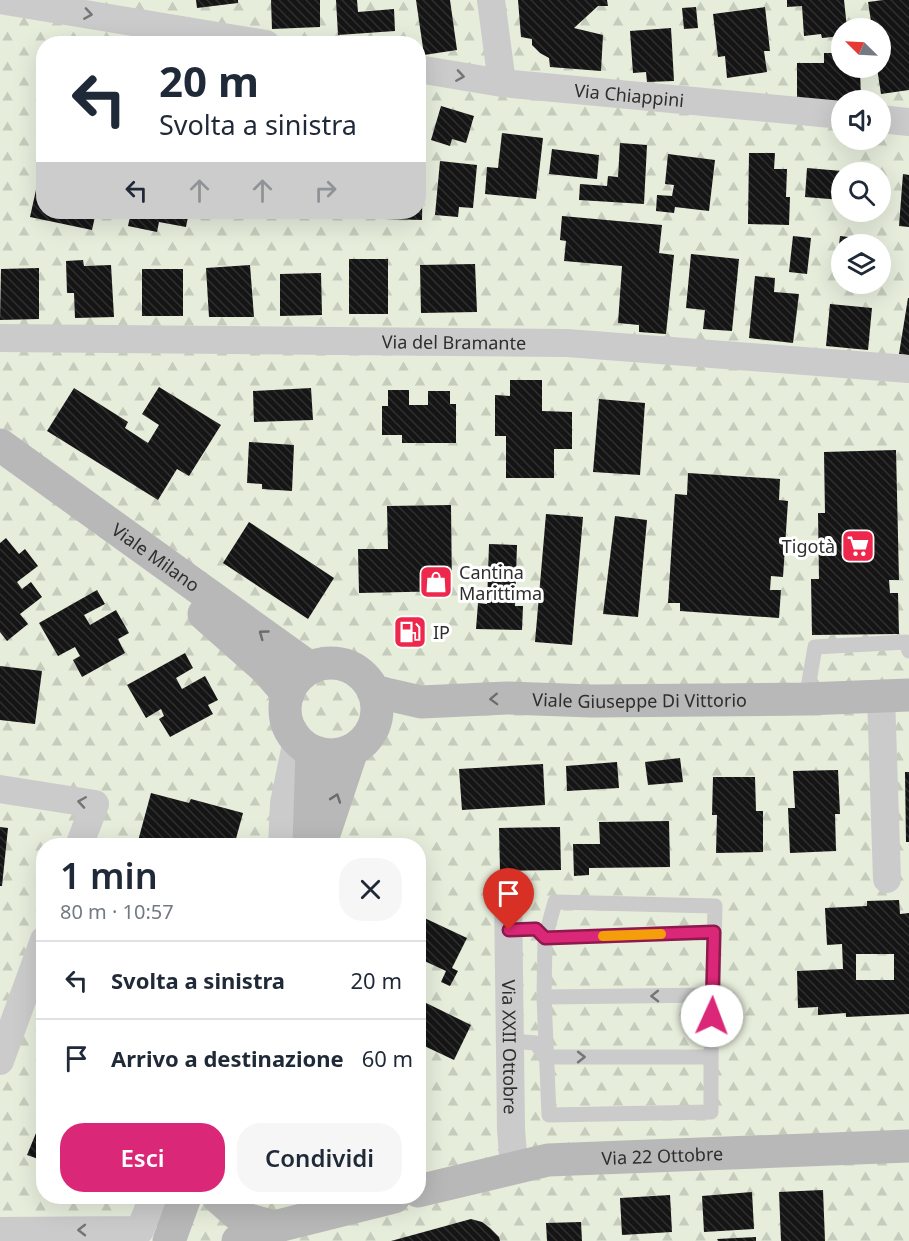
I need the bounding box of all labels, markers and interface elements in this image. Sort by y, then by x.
one-way arrow [83,7,93,19]
north arrow [831,18,891,78]
map controls [831,18,891,294]
text: 20 m [159,52,259,109]
icon: left [60,60,138,138]
one-way arrow [455,69,465,82]
street label: Via Chiappini [573,78,685,112]
button: sound [831,90,891,150]
text: Svolta a sinistra [159,106,357,143]
button: search [831,162,891,222]
icon: left [120,174,153,207]
icon: ahead [183,174,216,207]
icon: ahead [246,174,279,207]
icon: right [309,174,342,207]
button: layers [831,234,891,294]
street label: Via del Bramante [382,329,526,355]
street label: Viale Milano [107,517,205,597]
supermarket icon: Tigotà [840,528,876,564]
place label: Tigotà [782,534,835,558]
place label: Cantina Marittima [459,560,542,605]
shop icon: Cantina Marittima [418,564,454,600]
fuel station icon: IP [392,614,428,650]
place label: IP [433,620,450,644]
one-way arrow [259,630,270,641]
street label: Viale Giuseppe Di Vittorio [532,687,747,713]
one-way arrow [489,692,498,705]
one-way arrow [329,793,342,804]
one-way arrow [77,796,86,808]
text: 1 min [60,851,158,900]
button: close [339,858,402,921]
pin [483,868,534,930]
icon: arrive [492,877,525,910]
text: 80 m · 10:57 [60,898,174,925]
icon: left [60,964,93,997]
text: Svolta a sinistra [111,965,285,995]
text: 20 m [351,965,402,995]
street label: Via XXII Ottobre [497,980,523,1114]
position arrow [680,984,744,1048]
one-way arrow [650,989,659,1002]
icon: arrive [60,1042,93,1075]
text: Arrivo a destinazione [111,1043,344,1073]
text: 60 m [362,1043,413,1073]
one-way arrow [577,1051,586,1063]
button: Esci [60,1123,225,1192]
button: Condividi [237,1123,402,1192]
street label: Via 22 Ottobre [601,1141,724,1170]
one-way arrow [77,1224,86,1236]

